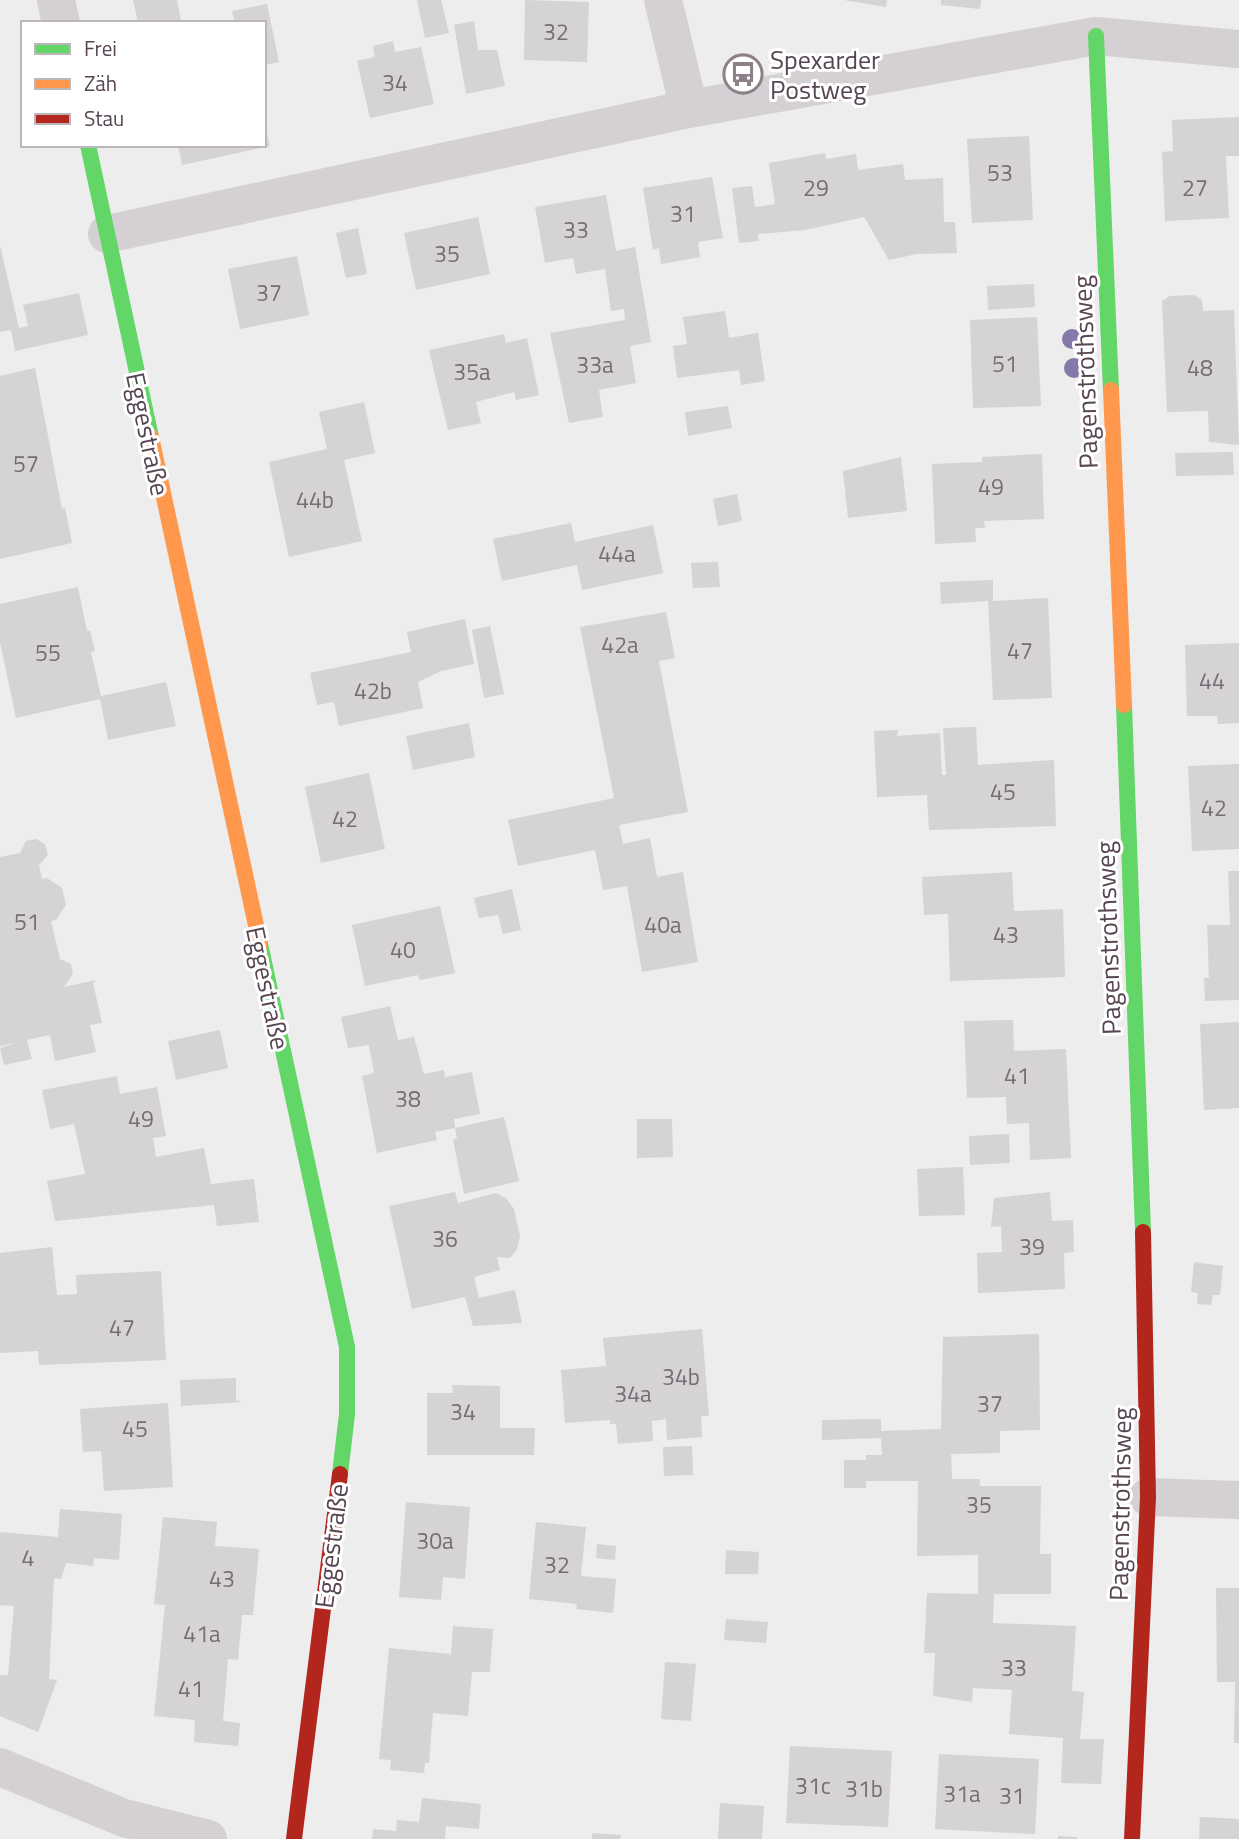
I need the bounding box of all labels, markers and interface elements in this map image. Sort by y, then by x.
house number: 32 [543,14,569,49]
legend [21,21,266,147]
text: Frei [84,32,117,64]
place label: Spexarder Postweg [770,40,880,109]
bus stop icon: Spexarder Postweg [722,53,764,95]
house number: 34 [382,65,408,100]
text: Zäh [84,67,117,99]
text: Stau [84,102,124,134]
house number: 53 [987,155,1013,190]
house number: 29 [803,170,829,205]
house number: 27 [1182,170,1208,205]
house number: 31 [670,196,696,231]
house number: 33 [563,212,589,247]
house number: 35 [434,236,460,271]
house number: 37 [256,275,282,310]
street label: Pagenstrothsweg [1062,275,1108,469]
house number: 51 [992,346,1018,381]
house number: 33a [576,347,614,382]
house number: 48 [1187,350,1213,385]
house number: 35a [453,354,491,389]
street label: Eggestraße [116,369,180,499]
house number: 57 [13,446,39,481]
house number: 49 [978,469,1004,504]
house number: 44b [296,482,334,517]
house number: 44a [598,536,636,571]
house number: 42a [601,627,639,662]
house number: 47 [1007,633,1033,668]
house number: 55 [35,635,61,670]
house number: 44 [1199,663,1225,698]
house number: 42b [354,673,392,708]
house number: 45 [990,774,1016,809]
house number: 42 [1201,790,1227,825]
house number: 42 [332,801,358,836]
street label: Pagenstrothsweg [1085,841,1131,1035]
house number: 51 [14,904,40,939]
house number: 40a [644,907,682,942]
house number: 43 [993,917,1019,952]
street label: Eggestraße [236,923,300,1053]
house number: 40 [390,932,416,967]
house number: 41 [1004,1058,1030,1093]
house number: 38 [395,1081,421,1116]
house number: 49 [128,1101,154,1136]
house number: 36 [432,1221,458,1256]
house number: 39 [1019,1229,1045,1264]
house number: 47 [109,1310,135,1345]
house number: 34b [662,1359,700,1394]
house number: 34a [614,1376,652,1411]
house number: 37 [977,1386,1003,1421]
house number: 34 [450,1394,476,1429]
street label: Pagenstrothsweg [1099,1407,1141,1601]
house number: 45 [122,1411,148,1446]
street label: Eggestraße [304,1482,358,1610]
house number: 35 [966,1487,992,1522]
house number: 30a [416,1523,454,1558]
house number: 4 [22,1540,34,1575]
house number: 32 [544,1547,570,1582]
house number: 43 [209,1561,235,1596]
house number: 41a [183,1616,221,1651]
house number: 33 [1001,1650,1027,1685]
house number: 41 [178,1671,204,1706]
house number: 31c [795,1768,831,1803]
house number: 31b [845,1771,883,1806]
house number: 31a [943,1776,981,1811]
house number: 31 [999,1778,1025,1813]

